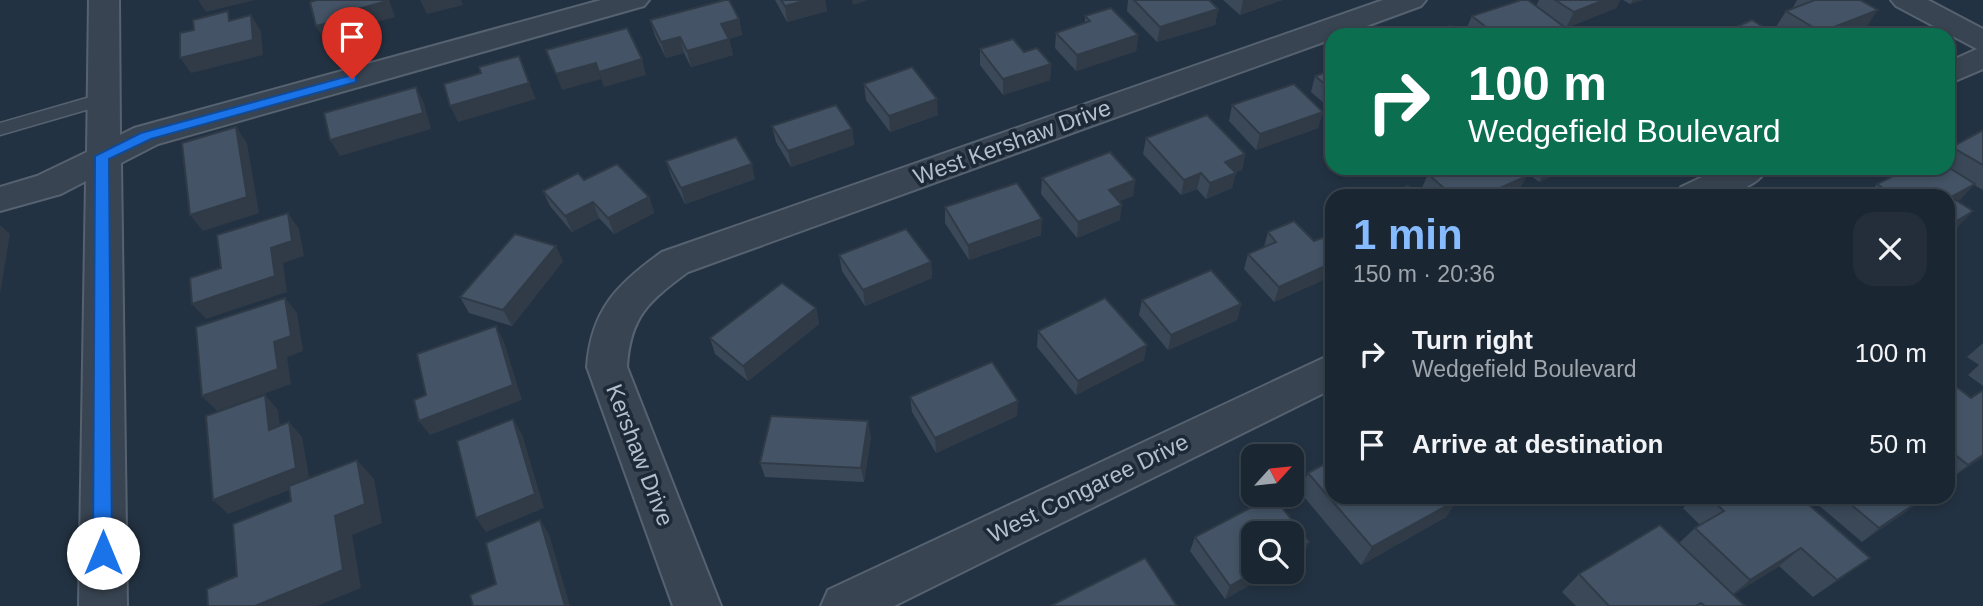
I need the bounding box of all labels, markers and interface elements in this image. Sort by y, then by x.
pin [322,7,382,79]
icon: arrive [333,18,371,56]
icon: right [1353,56,1444,147]
text: 100 m [1468,56,1607,110]
street label: West Kershaw Drive [910,94,1114,190]
text: Wedgefield Boulevard [1468,113,1781,149]
text: 1 min [1353,211,1463,258]
button: close [1853,212,1927,286]
text: 150 m · 20:36 [1353,261,1495,287]
text: Turn right [1412,325,1533,355]
icon: right [1353,335,1391,373]
text: 100 m [1855,338,1927,368]
text: Wedgefield Boulevard [1412,356,1637,382]
street label: Kershaw Drive [601,381,679,529]
icon: arrive [1353,426,1391,464]
street label: West Congaree Drive [984,428,1192,548]
text: Arrive at destination [1412,429,1663,459]
text: 50 m [1869,429,1927,459]
north arrow [1241,444,1304,508]
map controls [1241,444,1304,584]
position arrow [66,516,140,590]
button: search [1241,521,1304,584]

